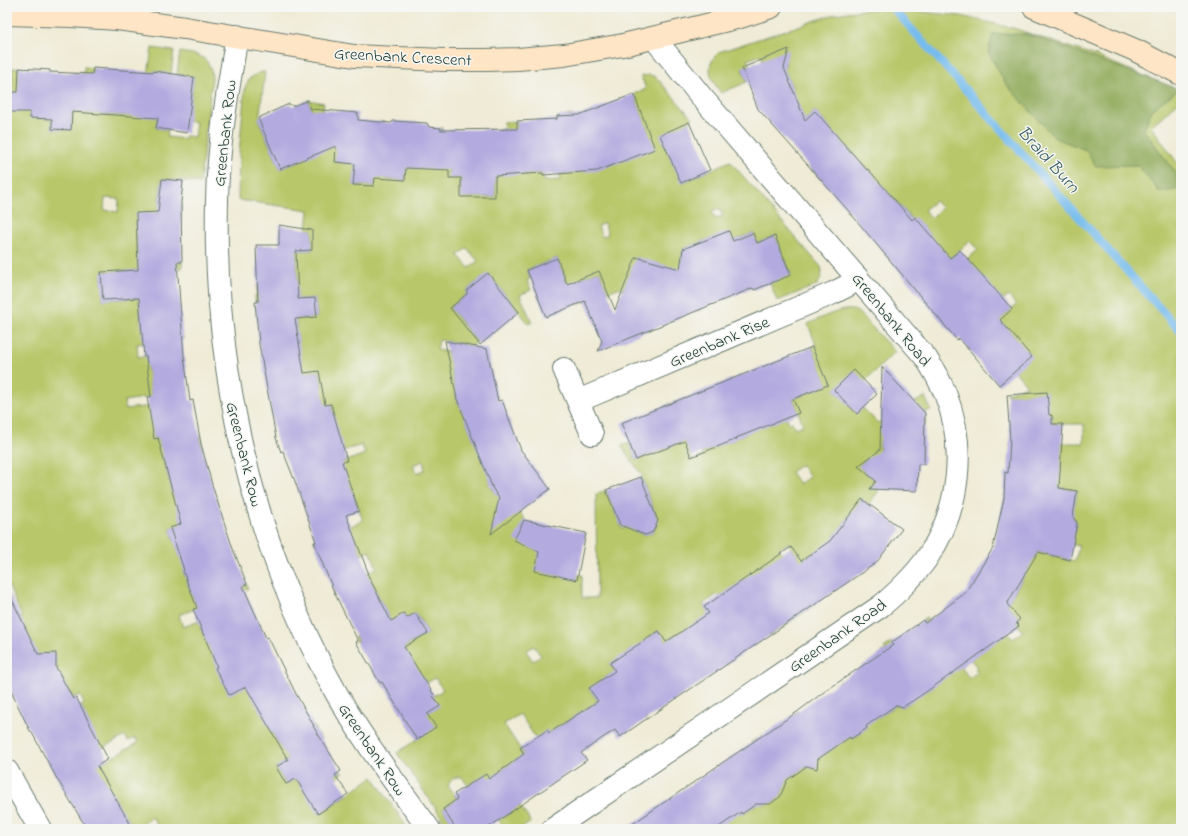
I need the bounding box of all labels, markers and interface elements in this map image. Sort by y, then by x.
street label: Greenbank Crescent [333,41,473,74]
street label: Greenbank Row [207,79,244,188]
water label: Braid Burn [1010,121,1085,200]
street label: Greenbank Road [845,267,937,373]
street label: Greenbank Rise [666,310,774,375]
street label: Greenbank Row [218,399,269,509]
street label: Greenbank Road [784,593,892,679]
street label: Greenbank Row [331,698,412,801]

